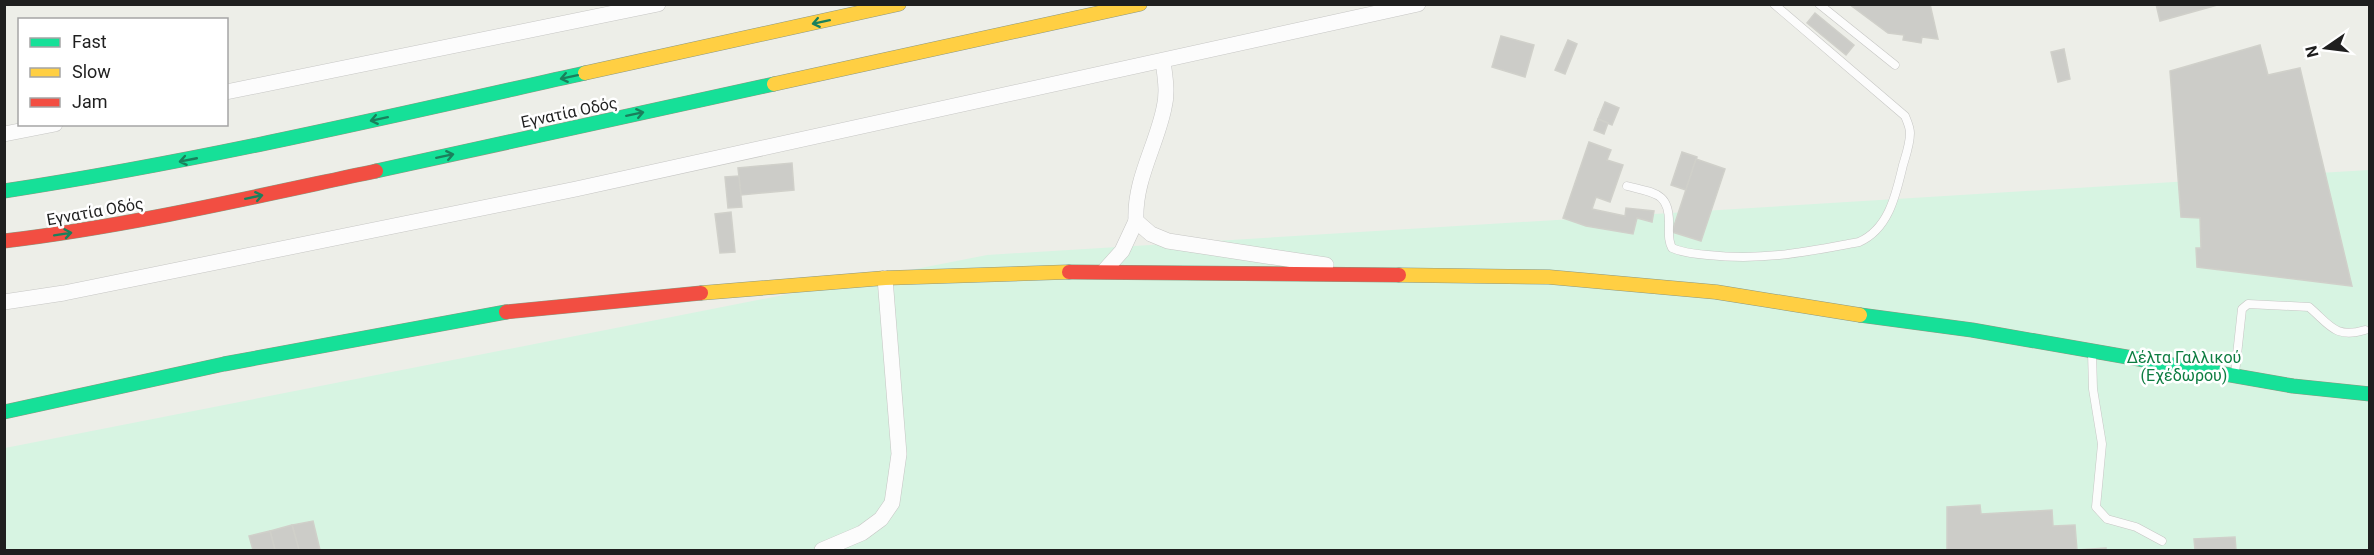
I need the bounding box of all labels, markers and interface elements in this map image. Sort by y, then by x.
one-way arrow [812,16,831,28]
legend [18,18,228,126]
north arrow [2296,18,2356,78]
text: Fast [72,31,107,52]
text: N [2301,44,2323,59]
text: Slow [72,61,111,82]
one-way arrow [560,72,579,84]
text: Jam [72,91,108,112]
street label: Εγνατία Οδός [519,93,619,132]
one-way arrow [625,108,644,120]
one-way arrow [370,114,389,126]
one-way arrow [434,150,454,161]
one-way arrow [179,155,199,166]
one-way arrow [244,191,263,203]
street label: Εγνατία Οδός [45,194,145,229]
one-way arrow [52,228,72,239]
park label: Δέλτα Γαλλικού (Εχέδωρου) [2127,348,2241,385]

